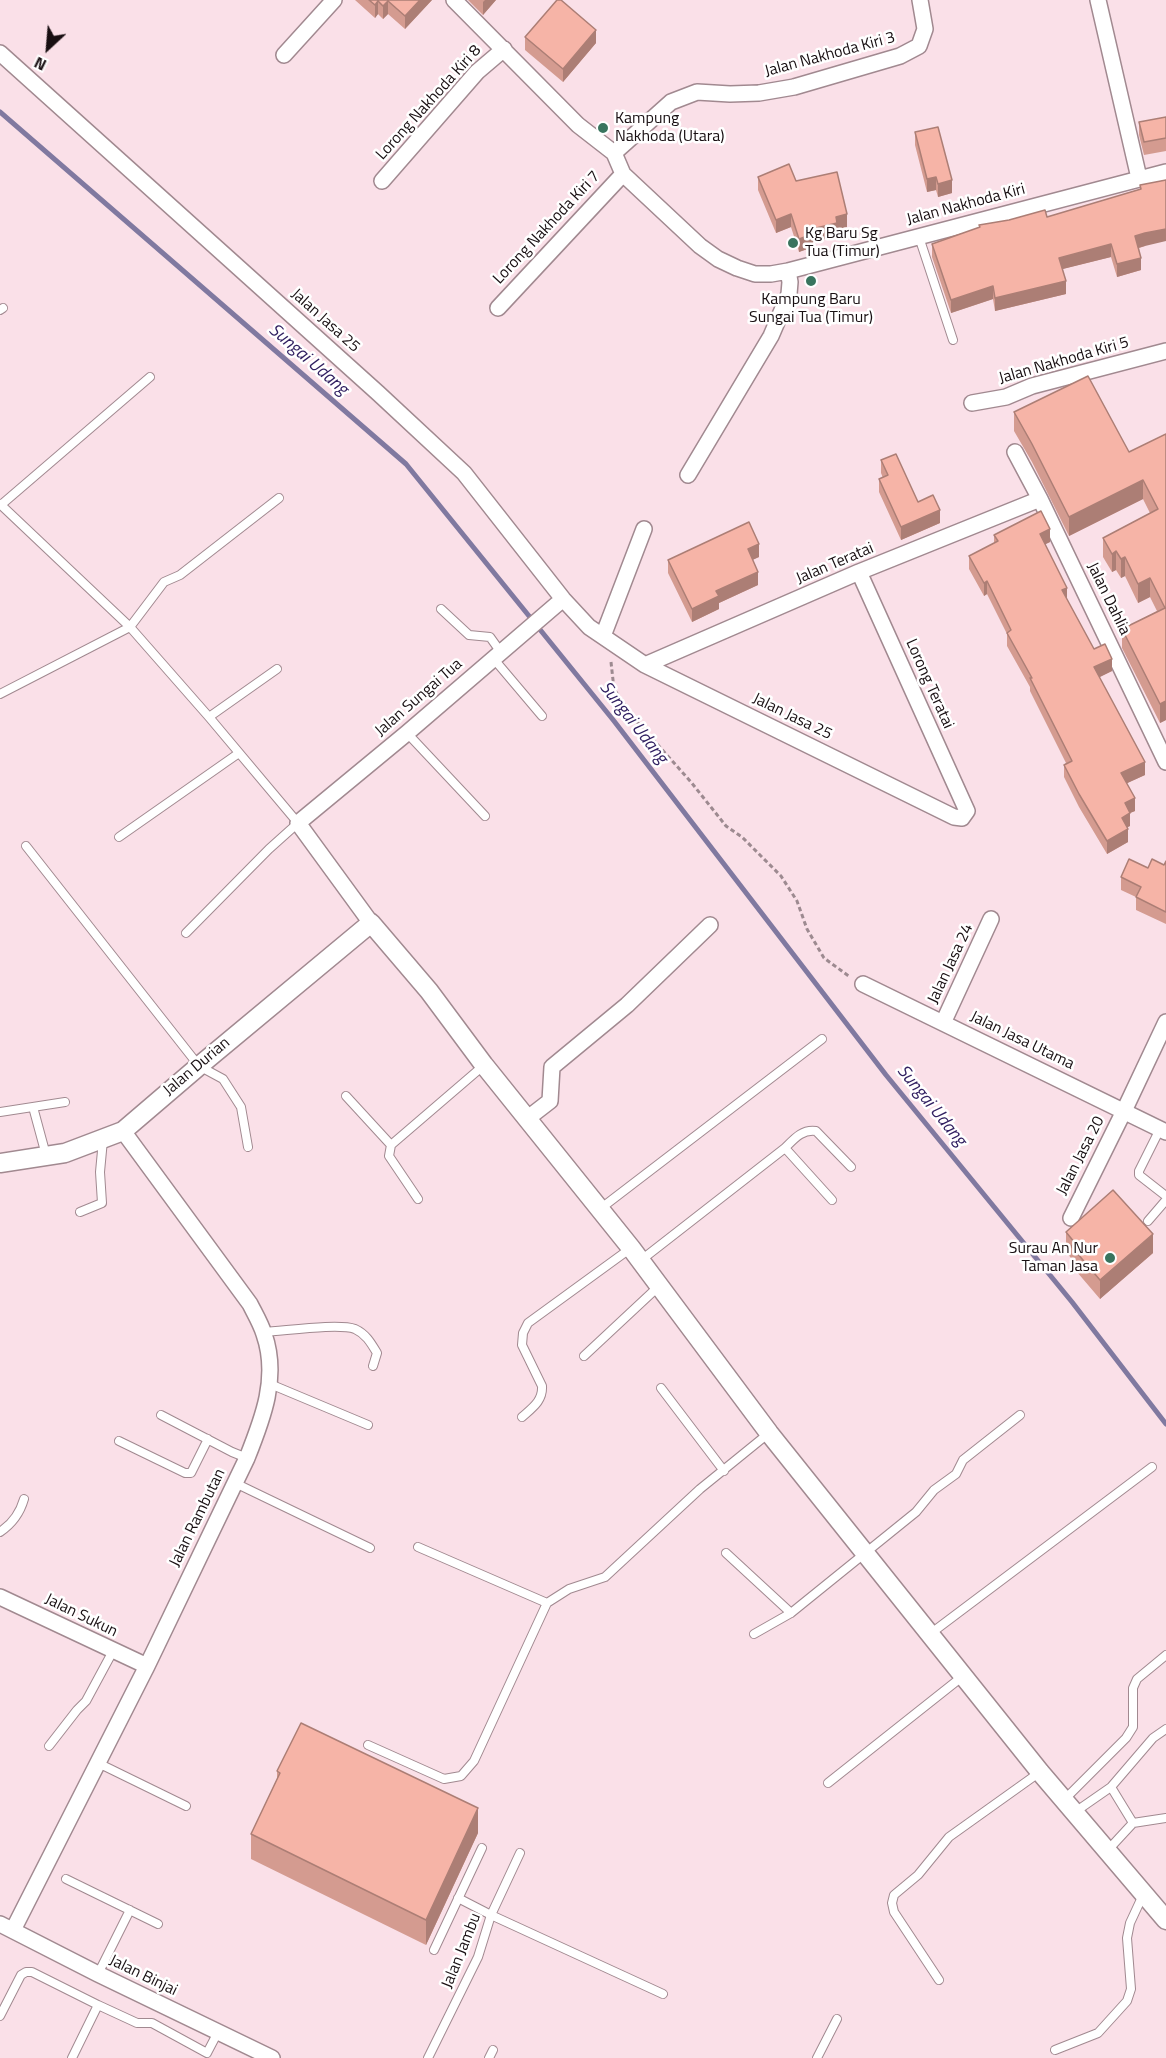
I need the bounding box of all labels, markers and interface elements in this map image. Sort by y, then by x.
north arrow [18,18,78,78]
street label: Jalan Nakhoda Kiri 3 [763,28,897,82]
street label: Lorong Nakhoda Kiri 8 [372,42,486,164]
text: N [30,51,50,77]
place label: Kampung Nakhoda (Utara) [615,109,724,147]
marker: Kampung Nakhoda (Utara) [596,121,610,135]
street label: Lorong Nakhoda Kiri 7 [490,167,604,289]
street label: Jalan Nakhoda Kiri [905,180,1027,230]
place label: Kg Baru Sg Tua (Timur) [805,224,880,262]
marker: Kg Baru Sg Tua (Timur) [786,236,800,250]
marker: Kampung Baru Sungai Tua (Timur) [804,274,818,288]
street label: Jalan Jasa 25 [287,285,363,357]
place label: Kampung Baru Sungai Tua (Timur) [749,290,873,328]
water label: Sungai Udang [264,320,352,400]
street label: Jalan Nakhoda Kiri 5 [997,333,1131,389]
street label: Jalan Teratai [793,539,877,589]
street label: Jalan Dahlia [1082,559,1134,639]
street label: Lorong Teratai [901,636,957,732]
street label: Jalan Sungai Tua [372,655,466,741]
water label: Sungai Udang [594,678,672,768]
street label: Jalan Jasa 25 [749,690,835,744]
street label: Jalan Jasa 24 [924,921,978,1007]
street label: Jalan Jasa Utama [967,1008,1077,1074]
street label: Jalan Durian [160,1034,234,1100]
water label: Sungai Udang [892,1061,970,1151]
street label: Jalan Jasa 20 [1053,1113,1109,1199]
place label: Surau An Nur Taman Jasa [1009,1239,1098,1277]
marker: Surau An Nur Taman Jasa [1103,1251,1117,1265]
street label: Jalan Rambutan [166,1466,230,1570]
street label: Jalan Sukun [42,1590,120,1642]
street label: Jalan Jambu [438,1911,486,1991]
street label: Jalan Binjai [106,1951,180,2001]

